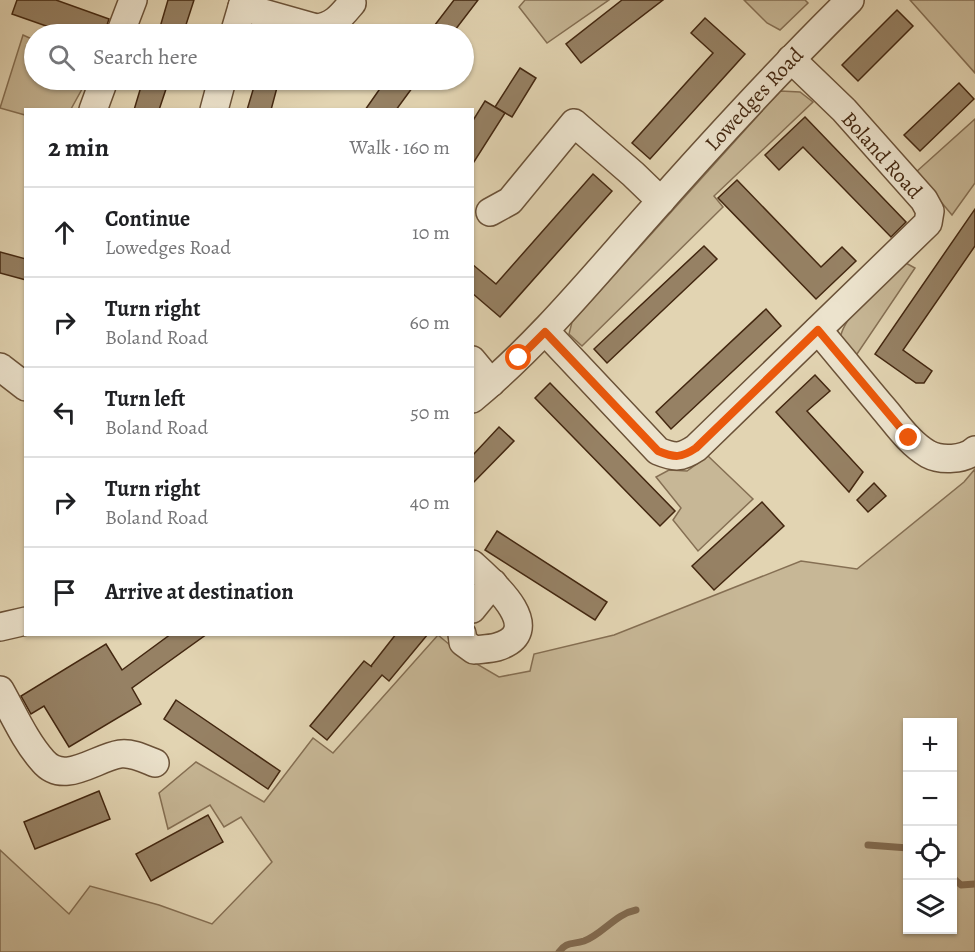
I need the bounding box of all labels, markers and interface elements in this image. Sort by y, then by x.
search box [24,24,474,90]
icon: search [45,41,78,74]
street label: Lowedges Road [699,41,810,157]
text: Search here [93,42,198,72]
street label: Boland Road [835,105,929,205]
text: 2 min [48,130,109,165]
text: Walk · 160 m [350,134,450,161]
text: Continue [105,204,190,234]
icon: ahead [48,216,81,249]
text: 10 m [412,219,450,246]
text: Lowedges Road [105,234,231,261]
text: Turn right [105,294,201,324]
icon: right [48,306,81,339]
text: 60 m [410,309,450,336]
text: Boland Road [105,324,208,351]
route start [505,344,531,370]
text: Turn left [105,384,185,414]
icon: left [48,396,81,429]
text: 50 m [410,399,450,426]
text: Boland Road [105,414,208,441]
route end [895,424,921,450]
text: Turn right [105,474,201,504]
icon: right [48,486,81,519]
text: 40 m [410,489,450,516]
text: Boland Road [105,504,208,531]
icon: arrive [48,576,81,609]
text: Arrive at destination [105,577,294,607]
map controls [903,718,957,934]
button: + [903,718,957,772]
button: − [903,772,957,826]
button: locate [903,826,957,880]
button: layers [903,880,957,934]

